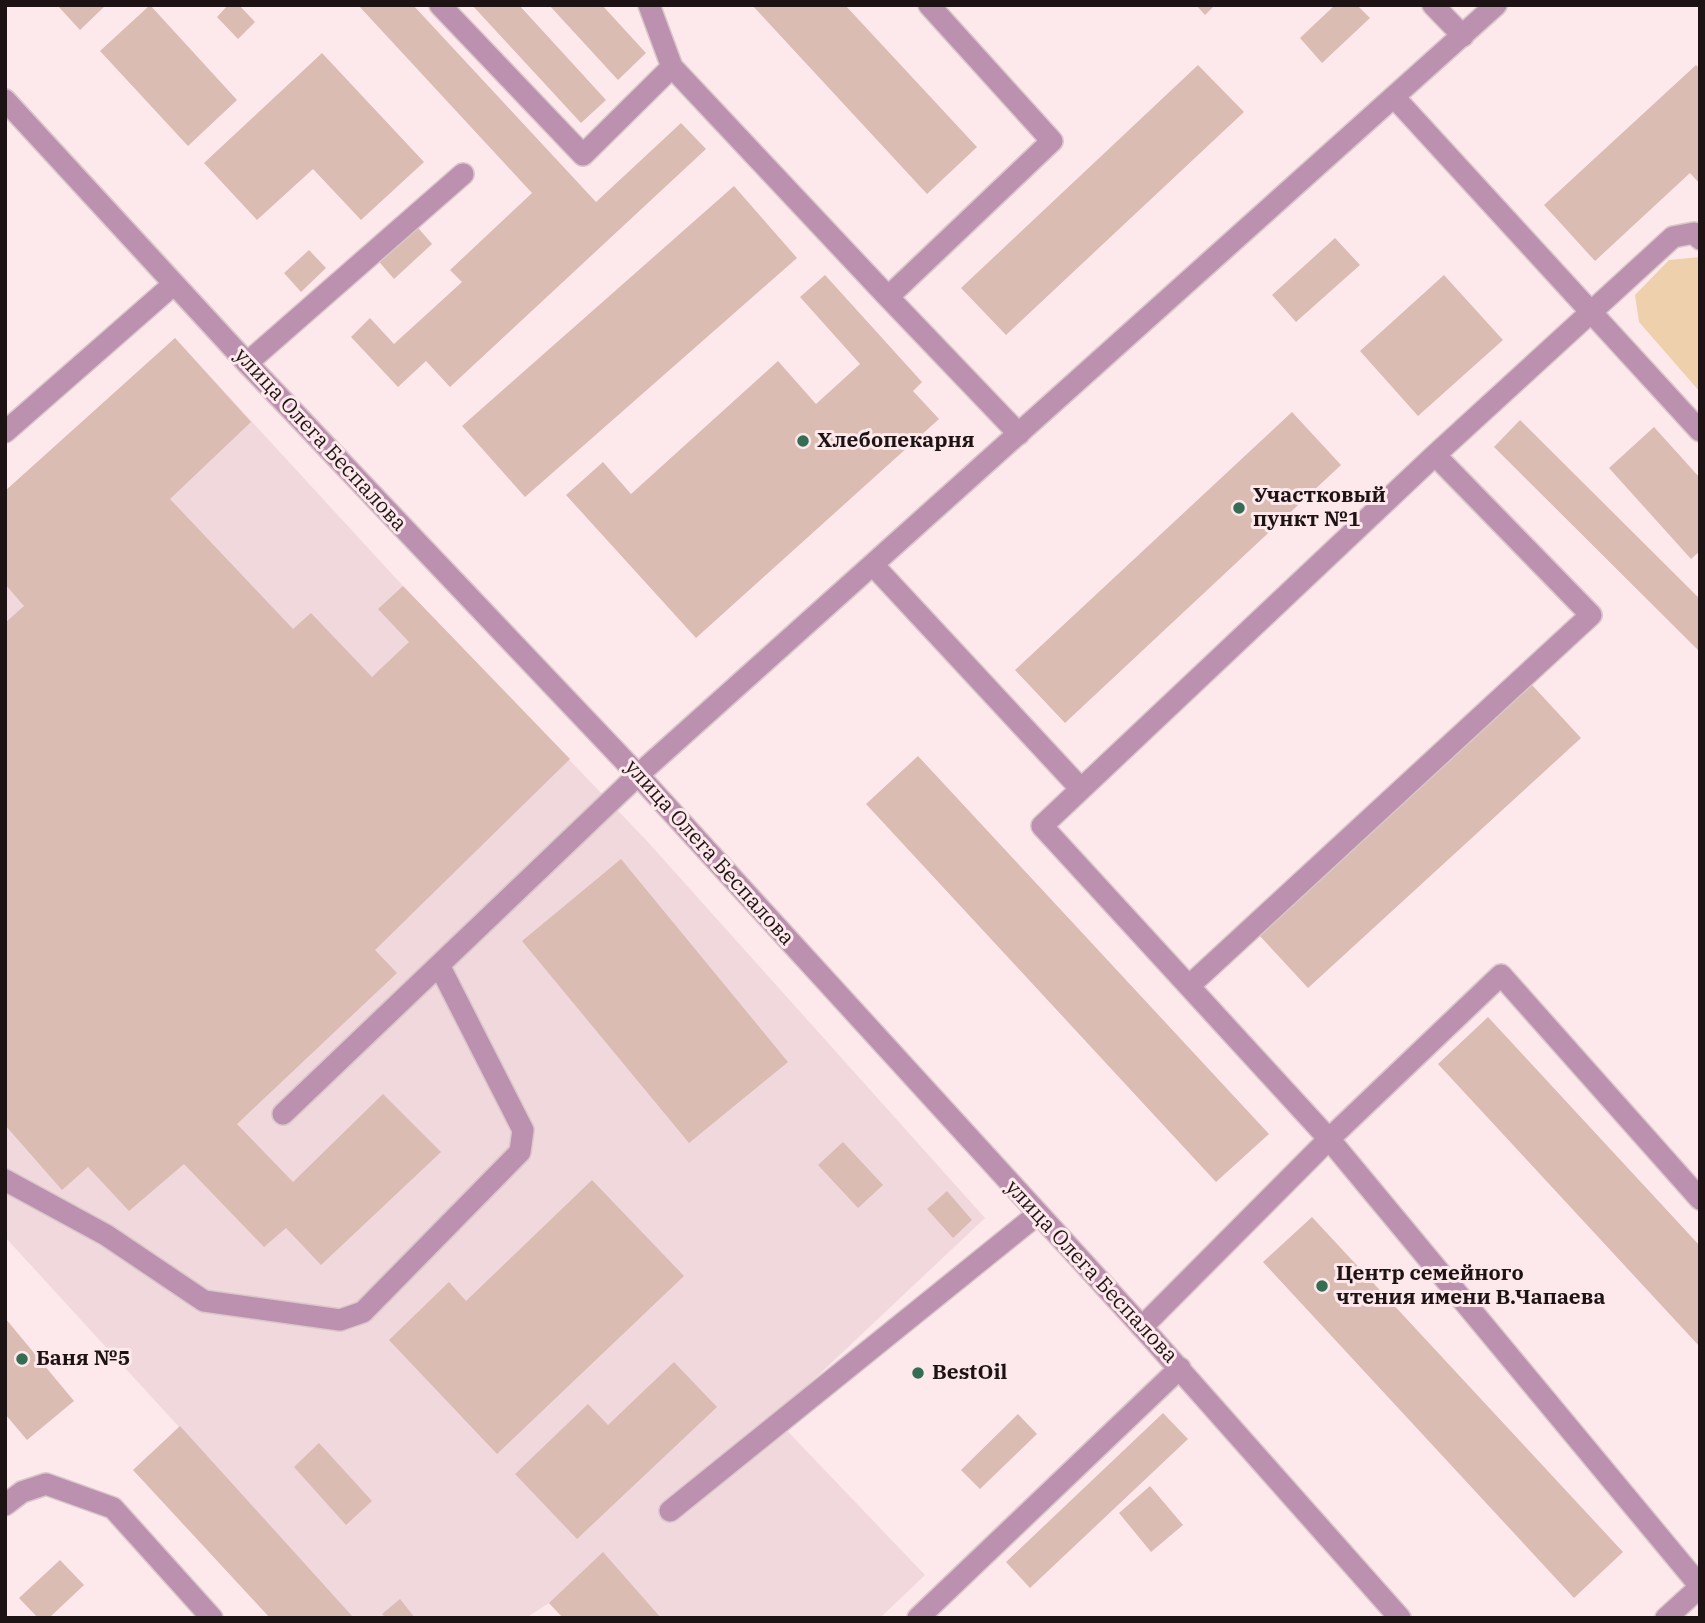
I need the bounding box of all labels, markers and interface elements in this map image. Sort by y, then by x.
street label: улица Олега Беспалова [229,343,411,537]
place label: Хлебопекарня [817,428,975,454]
marker: Хлебопекарня [795,433,811,449]
place label: Участковый пункт №1 [1253,483,1386,533]
marker: Участковый пункт №1 [1231,500,1247,516]
street label: улица Олега Беспалова [619,755,799,951]
street label: улица Олега Беспалова [1000,1175,1182,1369]
place label: Центр семейного чтения имени В.Чапаева [1336,1261,1605,1311]
marker: Центр семейного чтения имени В.Чапаева [1314,1278,1330,1294]
place label: Баня №5 [36,1346,130,1372]
marker: Баня №5 [14,1351,30,1367]
place label: BestOil [932,1360,1007,1386]
marker: BestOil [910,1365,926,1381]

